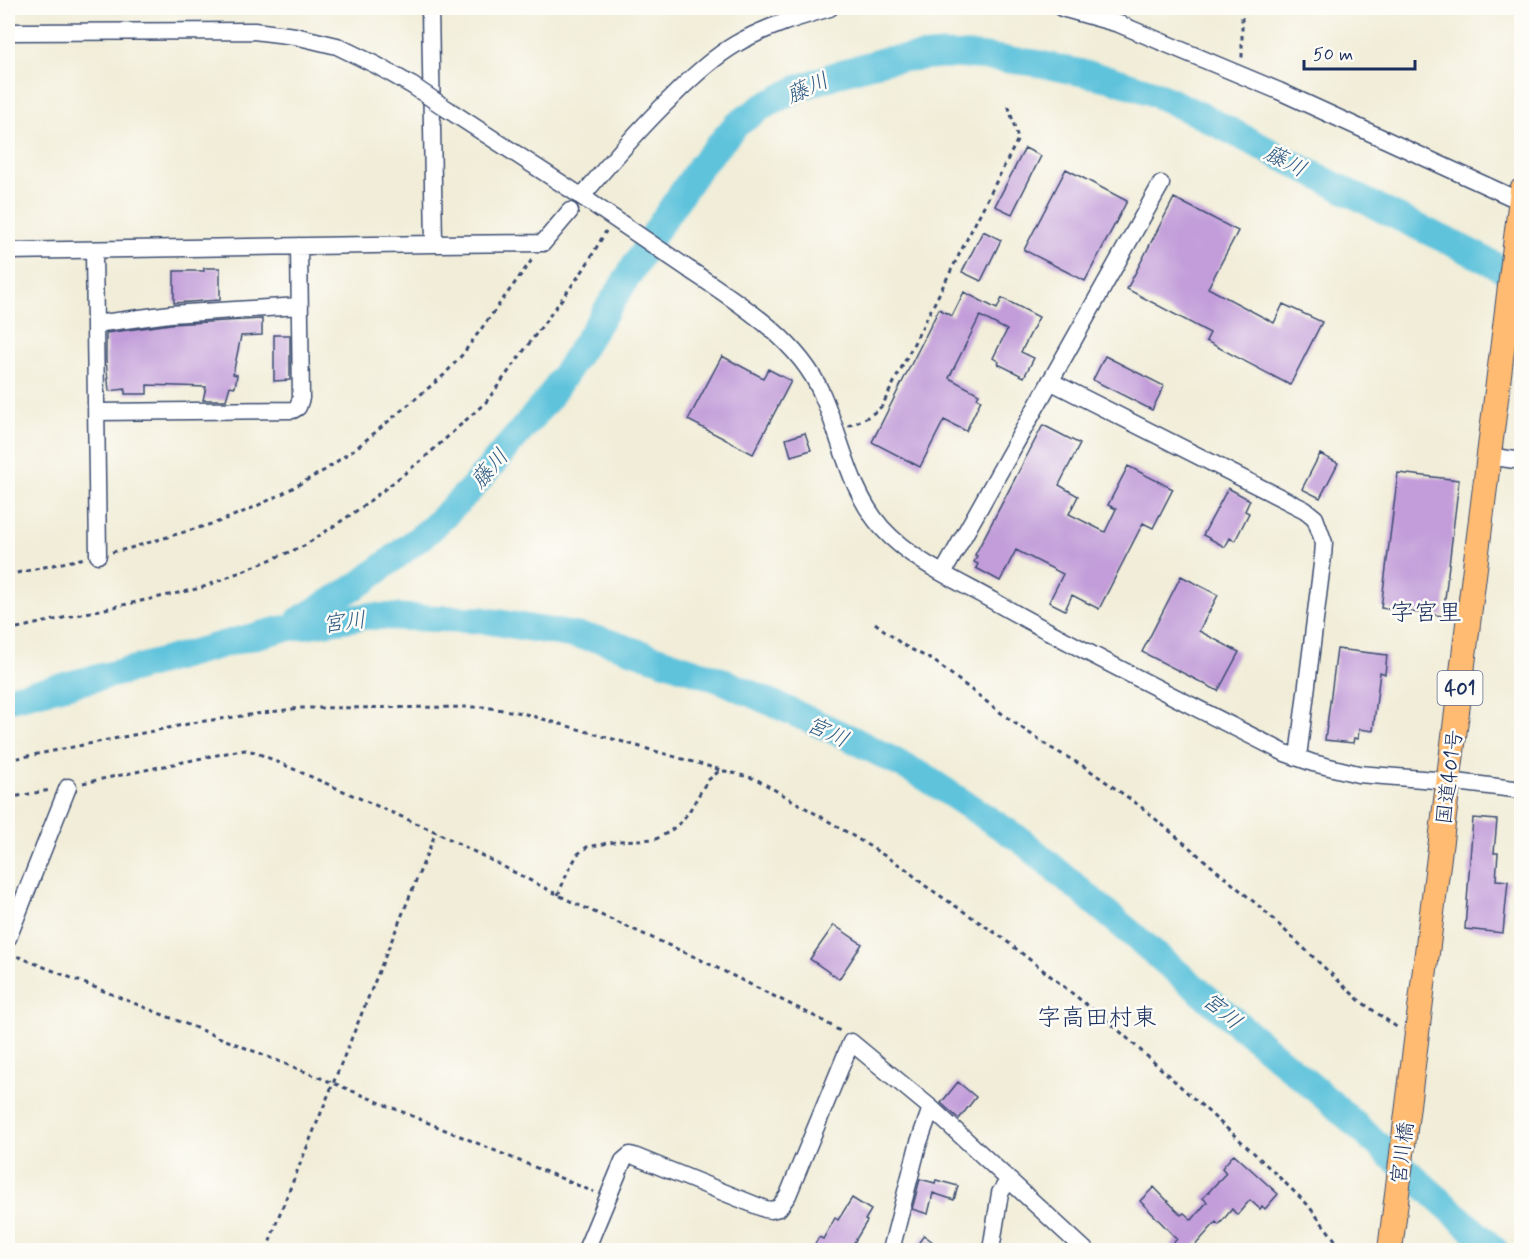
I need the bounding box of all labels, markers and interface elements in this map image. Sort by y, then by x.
scale bar [1304,33,1415,71]
text: 50 m [1313,43,1353,67]
water label: 藤川 [782,67,834,111]
water label: 藤川 [1259,139,1311,184]
water label: 藤川 [466,444,516,495]
district label: 字宮里 [1390,598,1462,629]
water label: 宮川 [321,606,368,640]
road number: 401 [1438,671,1482,705]
water label: 宮川 [801,711,853,755]
street label: 国道401号 [1430,728,1470,826]
water label: 宮川 [1196,987,1248,1036]
district label: 字高田村東 [1037,1003,1157,1034]
street label: 宮川橋 [1385,1120,1421,1186]

